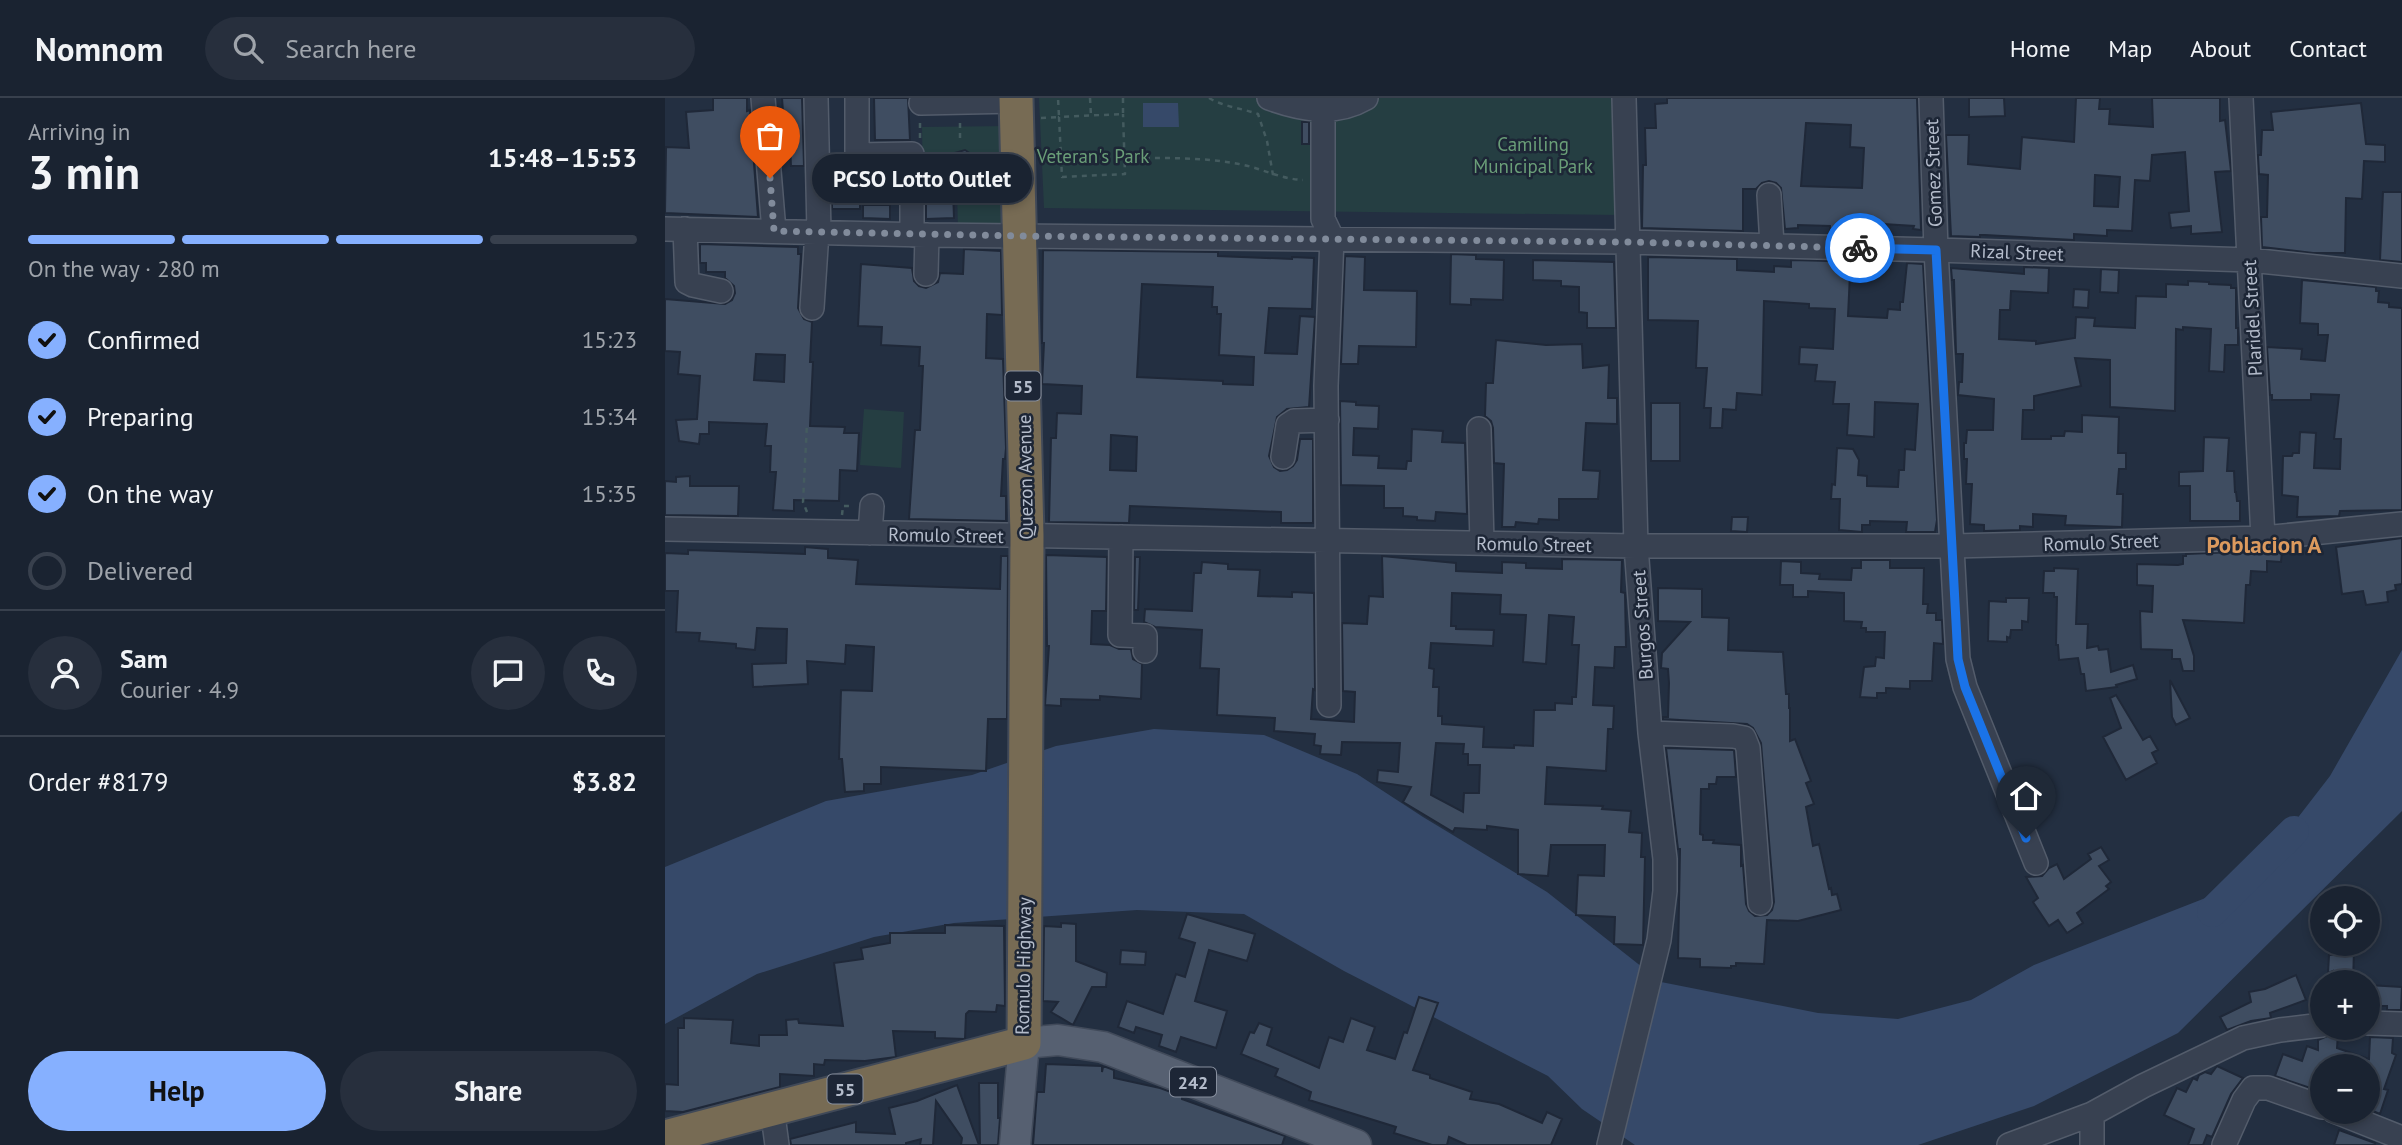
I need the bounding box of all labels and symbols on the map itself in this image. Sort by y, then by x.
pin [740,106,800,178]
street label: Gomez Street [1919,118,1947,227]
park label: Camiling Municipal Park [1473,132,1593,178]
park label: Veteran's Park [1036,144,1149,168]
callout: PCSO Lotto Outlet [812,154,1033,202]
courier [1825,213,1895,283]
street label: Rizal Street [1970,238,2065,266]
street label: Plaridel Street [2237,259,2267,377]
road number: 55 [1005,372,1041,400]
street label: Quezon Avenue [1012,414,1038,540]
street label: Romulo Street [888,522,1005,548]
street label: Romulo Street [2043,528,2160,556]
district label: Poblacion A [2206,530,2322,559]
street label: Romulo Street [1476,531,1593,557]
street label: Burgos Street [1626,569,1658,681]
pin [1996,766,2056,838]
street label: Romulo Highway [1010,897,1036,1035]
road number: 242 [1170,1068,1216,1097]
road number: 55 [827,1074,863,1104]

